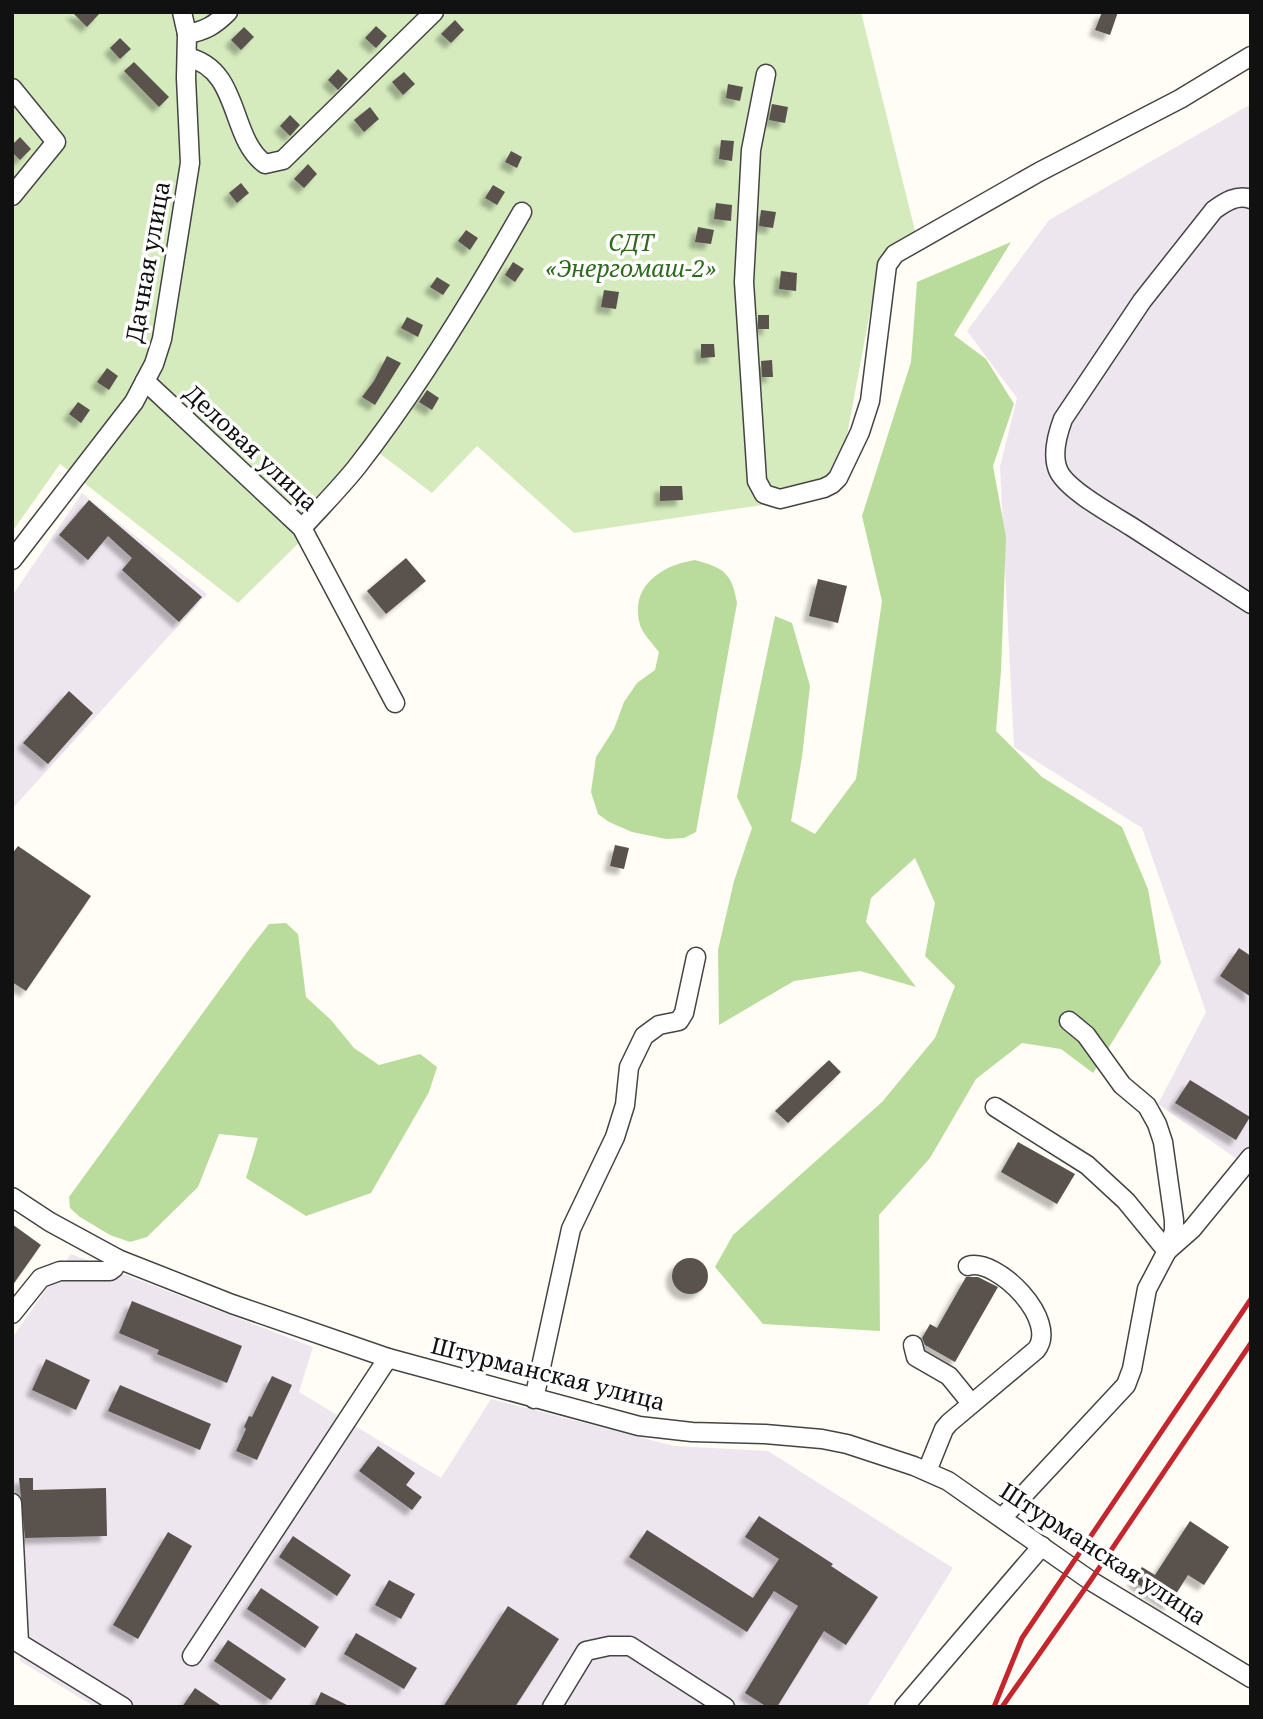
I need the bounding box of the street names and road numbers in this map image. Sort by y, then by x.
street label: Дачная улица [117,179,177,345]
street label: Деловая улица [178,377,326,518]
street label: Штурманская улица [428,1328,669,1418]
street label: Штурманская улица [994,1474,1213,1632]

